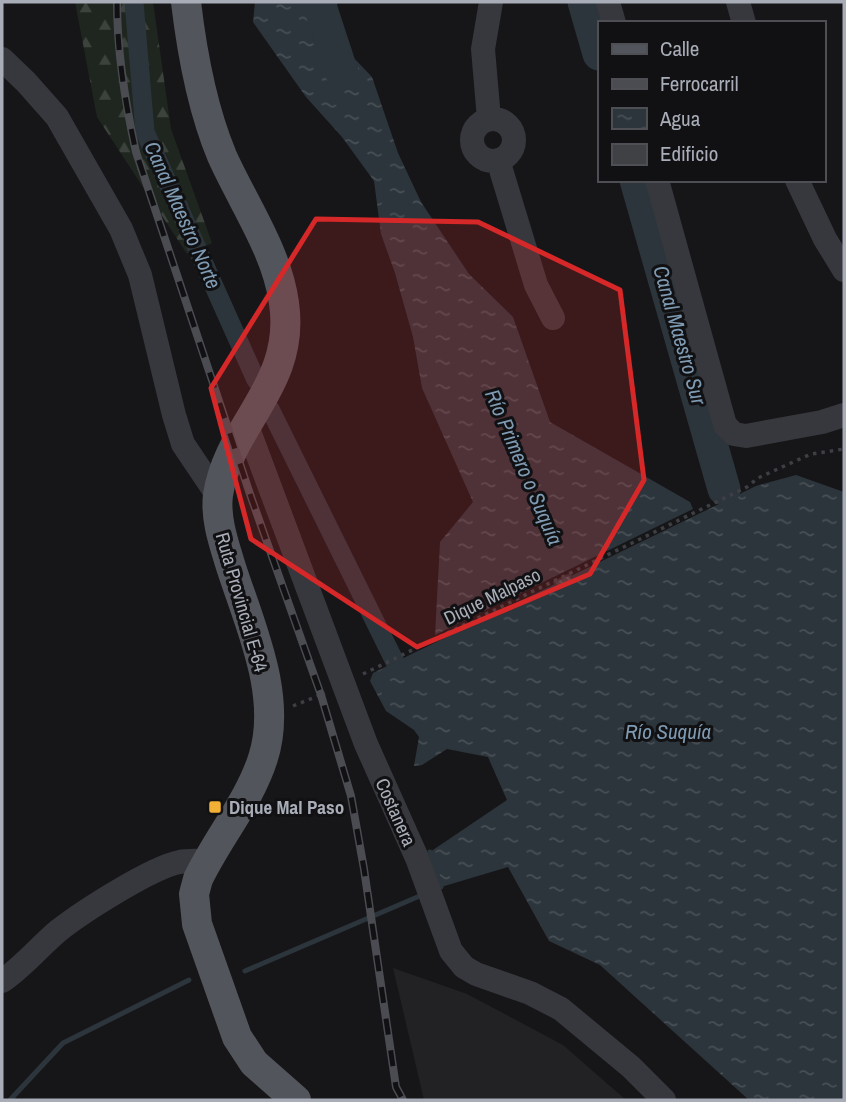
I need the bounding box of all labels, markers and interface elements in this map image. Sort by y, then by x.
legend [598,21,825,182]
text: Calle [660,34,699,63]
text: Ferrocarril [660,69,739,98]
text: Agua [659,104,701,133]
water label: Canal Maestro Norte [137,137,229,293]
text: Edificio [660,139,718,168]
water label: Canal Maestro Sur [646,262,714,409]
water label: Río Primero o Suquía [478,385,570,549]
street label: Ruta Provincial E-64 [210,529,274,675]
street label: Dique Malpaso [439,561,545,631]
water label: Río Suquía [625,717,711,746]
street label: Costanera [370,774,423,850]
place label: Dique Mal Paso [229,794,344,820]
marker: Dique Mal Paso [207,799,223,815]

